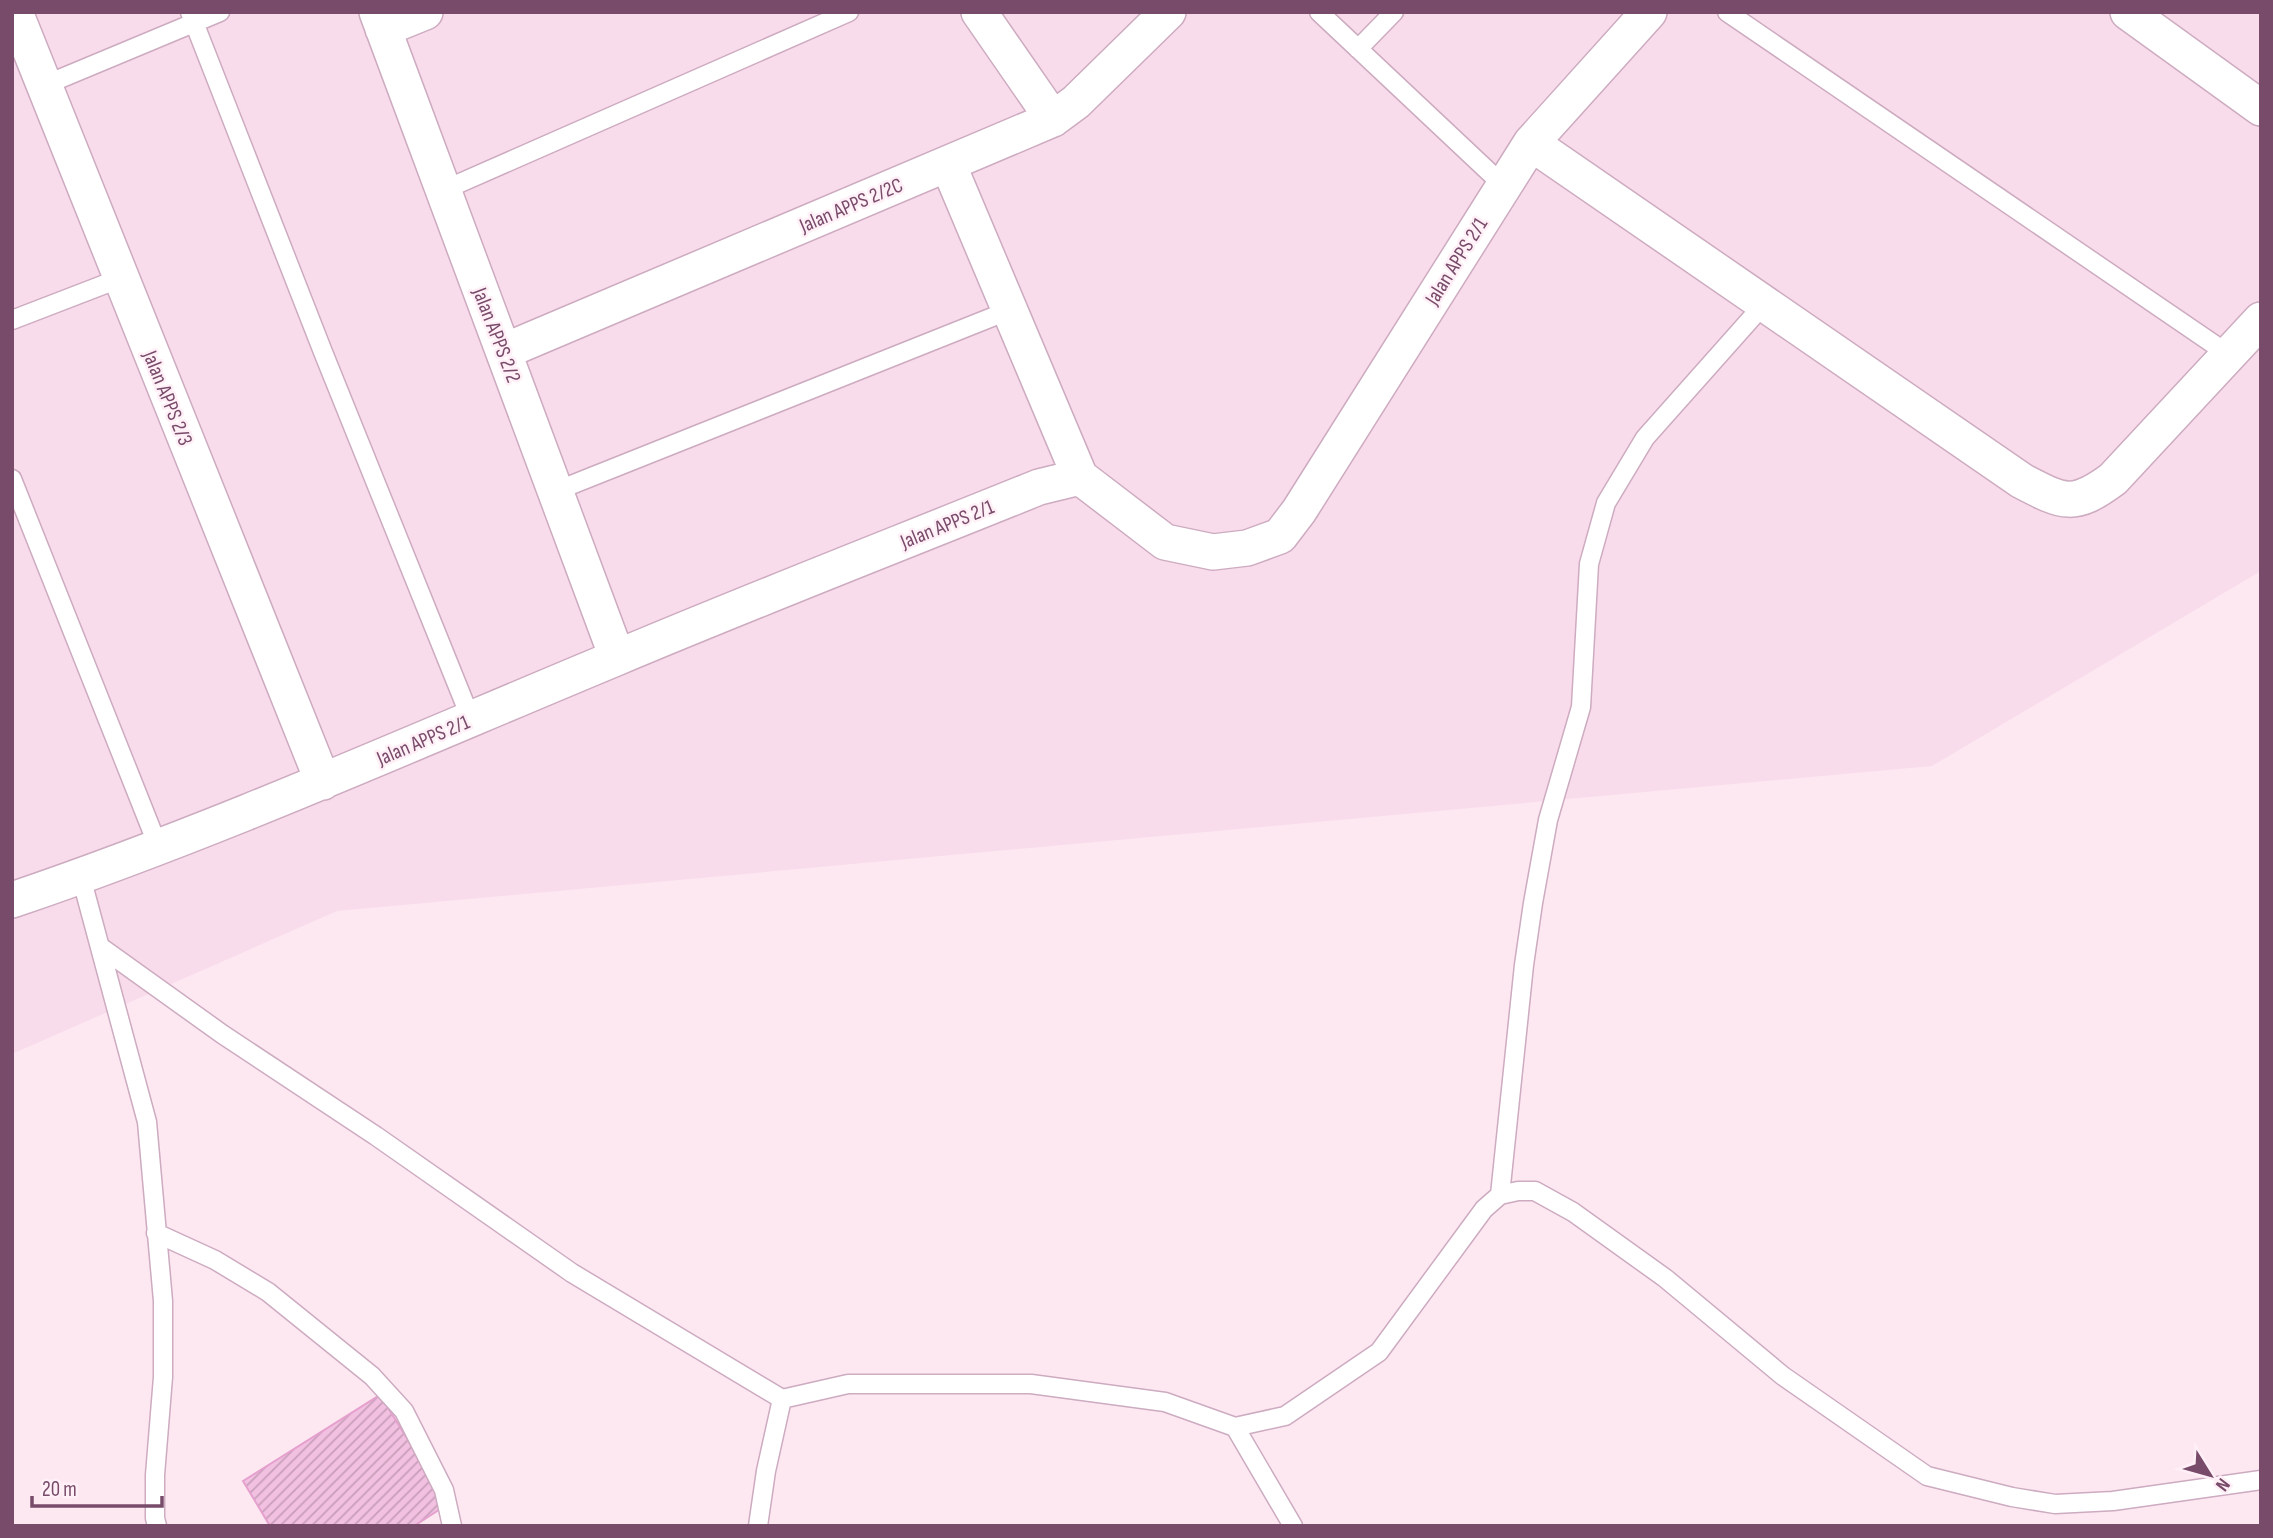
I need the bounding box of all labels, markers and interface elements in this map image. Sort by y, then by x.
street label: Jalan APPS 2/2C [795,172,907,239]
street label: Jalan APPS 2/1 [1419,212,1493,310]
street label: Jalan APPS 2/2 [467,283,526,386]
street label: Jalan APPS 2/3 [137,346,198,449]
street label: Jalan APPS 2/1 [896,494,998,555]
street label: Jalan APPS 2/1 [372,709,474,772]
north arrow [2175,1440,2245,1510]
scale bar [32,1464,161,1508]
text: N [2210,1473,2235,1495]
text: 20 m [42,1477,77,1502]

